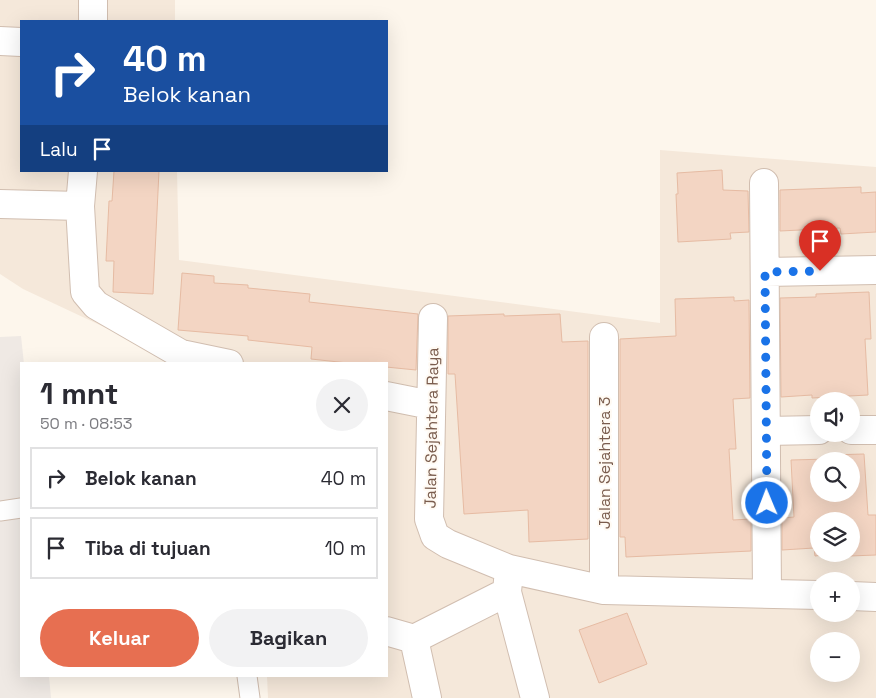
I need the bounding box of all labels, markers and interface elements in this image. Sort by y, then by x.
text: 40 m [123,37,207,81]
icon: right [40,40,105,105]
text: Belok kanan [123,80,251,108]
icon: arrive [88,135,116,163]
text: Lalu [40,137,78,162]
pin [799,220,841,271]
icon: arrive [806,227,834,255]
street label: Jalan Sejahtera Raya [420,347,443,509]
text: 1 mnt [40,374,119,413]
button: close [316,379,368,431]
map controls [810,392,860,682]
button: sound [810,392,860,442]
street label: Jalan Sejahtera 3 [594,397,615,529]
text: 50 m · 08:53 [40,413,132,434]
button: search [810,452,860,502]
icon: right [42,464,70,492]
text: Belok kanan [85,466,197,491]
text: 40 m [321,466,366,491]
position arrow [740,476,792,528]
button: layers [810,512,860,562]
icon: arrive [42,534,70,562]
text: Tiba di tujuan [85,536,211,561]
text: 10 m [325,536,366,561]
button: + [810,572,860,622]
button: Keluar [40,609,199,667]
button: Bagikan [209,609,368,667]
button: − [810,632,860,682]

